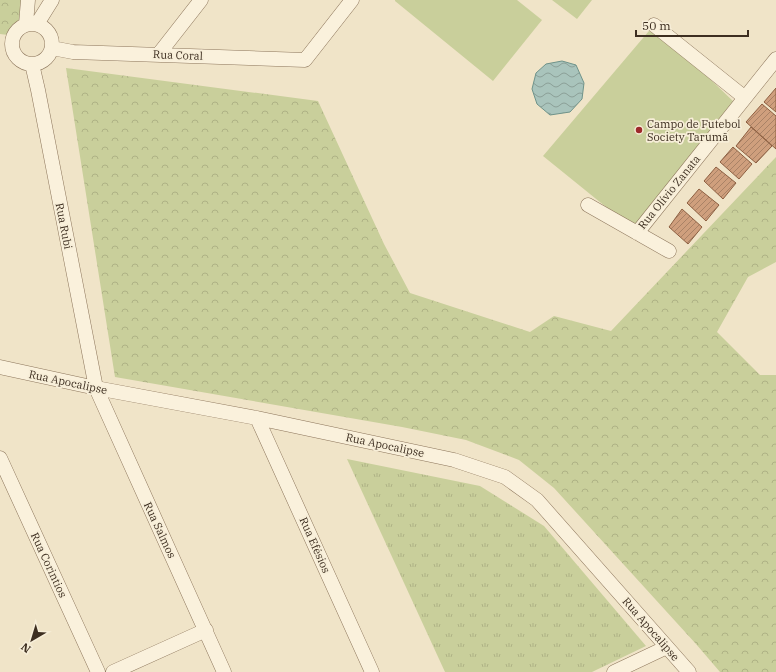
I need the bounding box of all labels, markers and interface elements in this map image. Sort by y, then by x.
scale bar [636,12,748,38]
text: 50 m [642,18,671,33]
street label: Rua Coral [153,47,203,63]
place label: Campo de Futebol Society Tarumã [647,117,741,144]
marker: Campo de Futebol Society Tarumã [634,125,644,135]
street label: Rua Olívio Zanata [635,152,703,232]
street label: Rua Rubi [53,202,75,251]
street label: Rua Apocalipse [28,367,109,397]
street label: Rua Apocalipse [345,430,426,460]
street label: Rua Salmos [141,500,179,560]
street label: Rua Efésios [296,515,334,575]
street label: Rua Corintios [28,530,70,600]
street label: Rua Apocalipse [620,594,683,664]
north arrow [12,620,52,660]
text: N [18,640,34,656]

